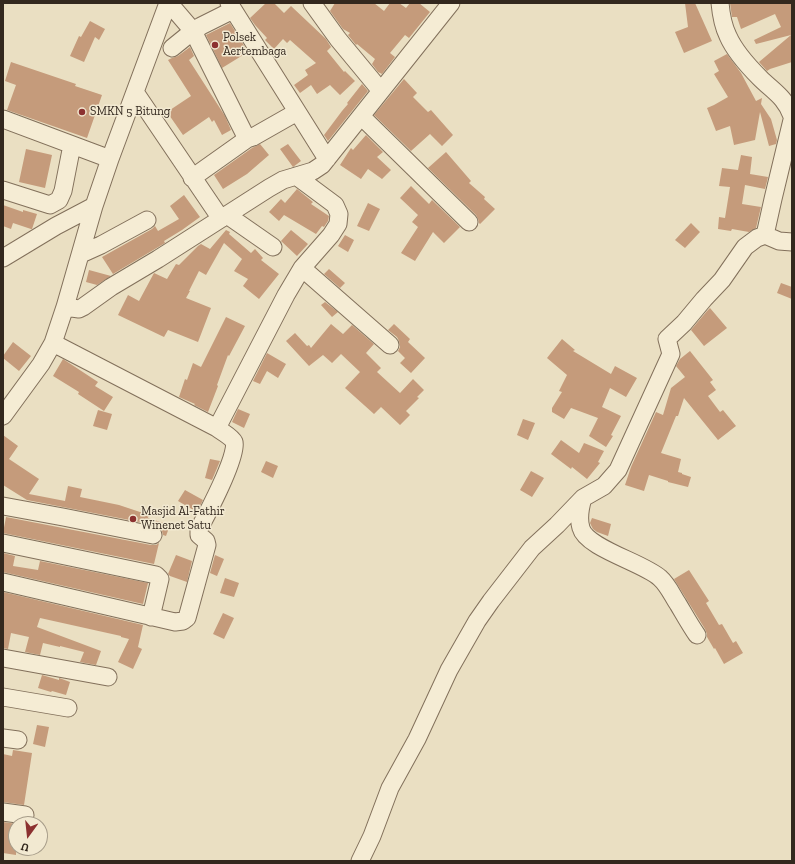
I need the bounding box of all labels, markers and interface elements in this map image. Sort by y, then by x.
place label: Polsek Aertembaga [223,31,286,59]
marker: Polsek Aertembaga [210,40,220,50]
place label: SMKN 5 Bitung [90,105,170,119]
marker: SMKN 5 Bitung [77,107,87,117]
place label: Masjid Al-Fathir Winenet Satu [141,505,225,533]
marker: Masjid Al-Fathir Winenet Satu [128,514,138,524]
north arrow [8,816,48,856]
text: U [20,840,31,854]

